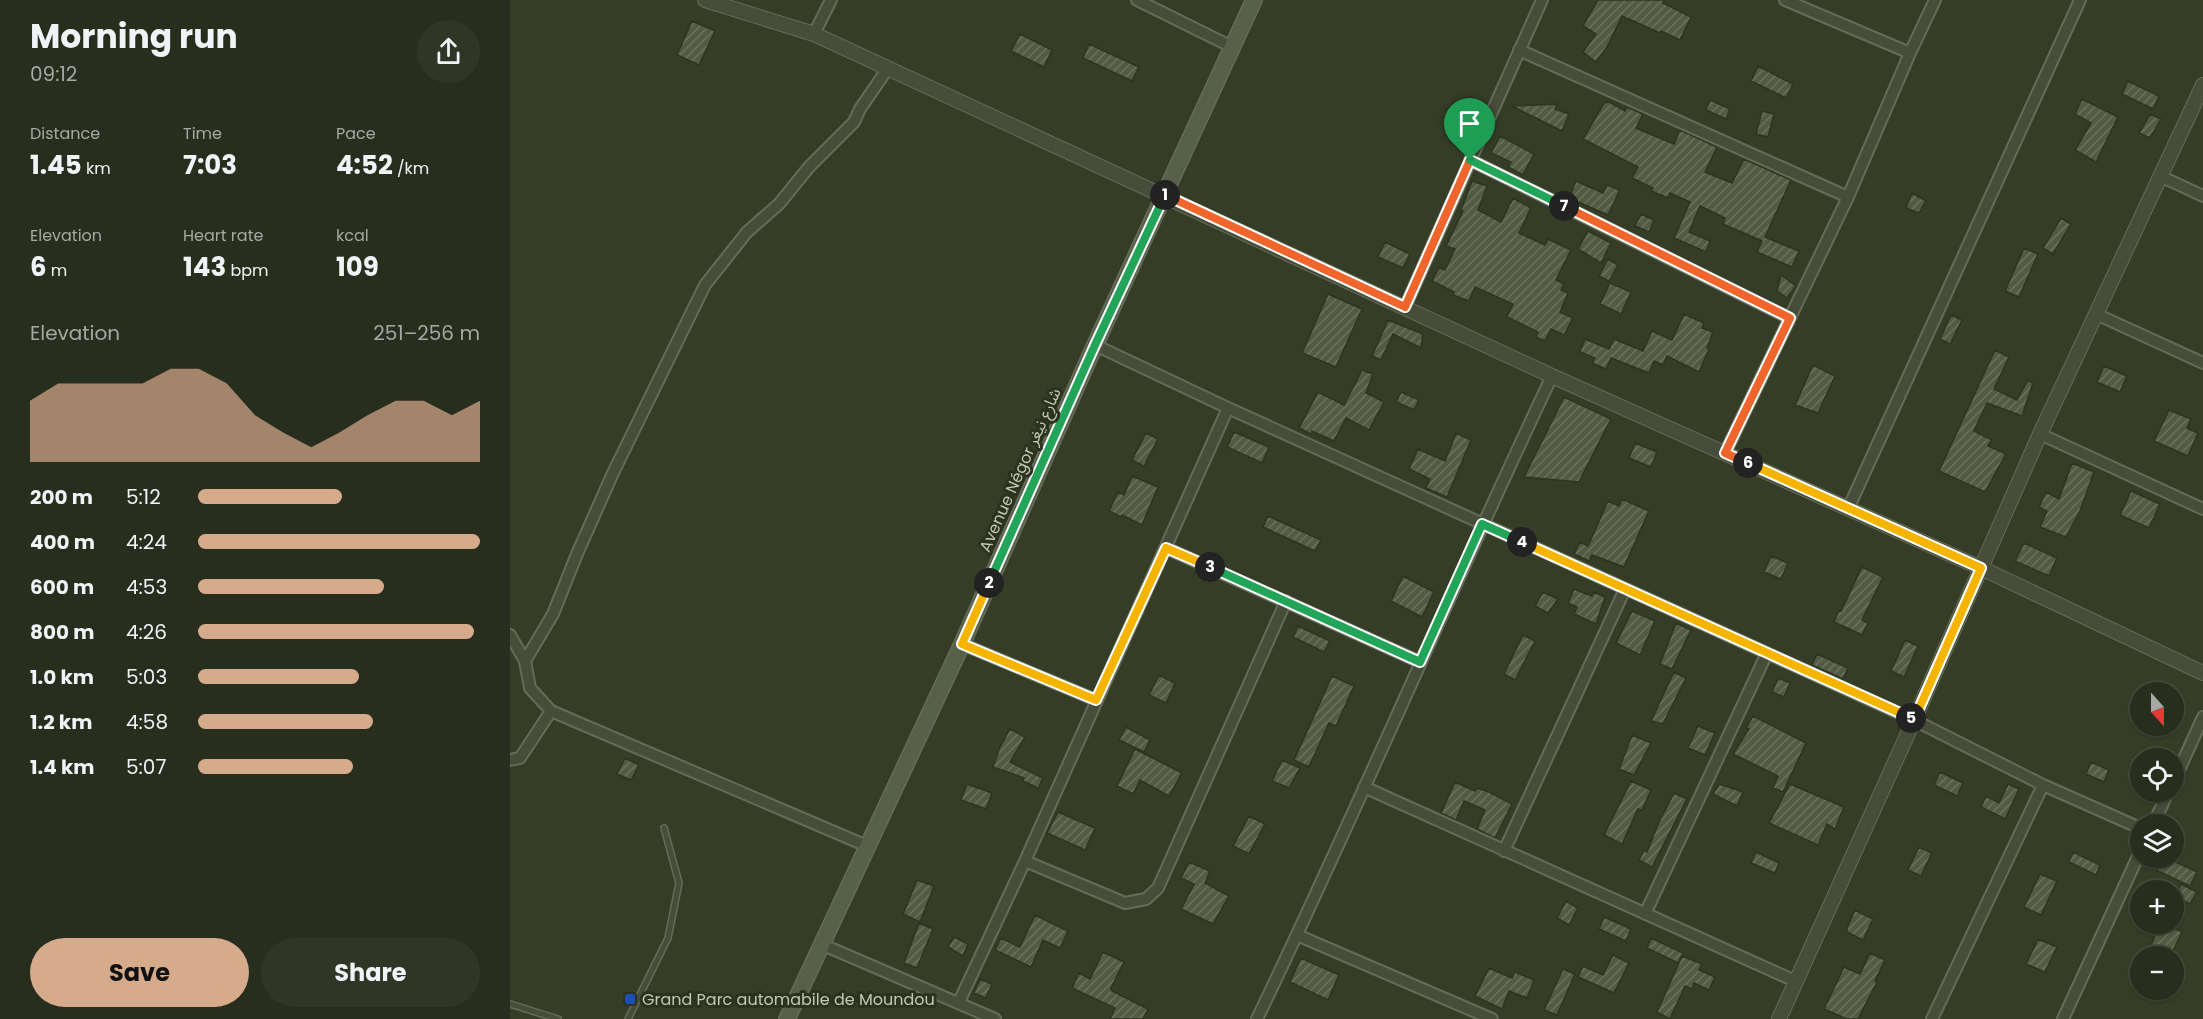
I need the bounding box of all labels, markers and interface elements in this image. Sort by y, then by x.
text: Morning run [30,13,238,60]
button: share [417,20,480,83]
text: 09:12 [30,60,77,88]
pin [1444,98,1495,160]
icon: arrive [1453,107,1486,140]
text: Distance [30,122,100,145]
text: Time [183,122,222,145]
text: Pace [336,122,376,145]
text: 1.45 [30,147,82,183]
text: 7:03 [183,147,237,183]
text: 4:52 [336,147,393,183]
text: km [82,157,111,180]
text: /km [393,157,429,180]
pin: 1 [1150,180,1180,210]
text: 1 [1162,183,1168,206]
pin: 7 [1549,191,1579,221]
text: 7 [1560,194,1568,217]
text: Elevation [30,224,102,247]
text: Heart rate [183,224,263,247]
text: kcal [336,224,369,247]
text: 6 [30,249,47,285]
text: 143 [183,249,226,285]
text: 109 [336,249,379,285]
text: m [47,259,67,282]
text: bpm [226,259,269,282]
text: Elevation [30,319,120,347]
text: 251–256 m [373,319,480,347]
street label: Avenue Négor شارع نيغر [973,384,1067,556]
pin: 6 [1733,448,1763,478]
text: 6 [1743,451,1753,474]
text: 200 m [30,483,93,511]
text: 5:12 [126,483,161,511]
pin: 4 [1507,527,1537,557]
text: 400 m [30,528,95,556]
text: 4:24 [126,528,167,556]
text: 4 [1517,530,1527,553]
pin: 3 [1195,552,1225,582]
text: 3 [1205,555,1215,578]
pin: 2 [974,568,1004,598]
text: 2 [984,571,994,594]
text: 600 m [30,573,94,601]
text: 4:53 [126,573,167,601]
text: 800 m [30,618,94,646]
text: 4:26 [126,618,167,646]
text: 1.0 km [30,663,94,691]
text: 5:03 [126,663,167,691]
north arrow [2130,682,2184,736]
map controls [2130,682,2184,1000]
pin: 5 [1896,703,1926,733]
text: 5 [1906,706,1916,729]
text: 1.2 km [30,708,92,736]
text: 4:58 [126,708,168,736]
button: locate [2130,748,2184,802]
text: 1.4 km [30,753,94,781]
text: 5:07 [126,753,166,781]
button: layers [2130,814,2184,868]
button: + [2130,880,2184,934]
button: Save [30,938,249,1007]
button: Share [261,938,480,1007]
button: − [2130,946,2184,1000]
place label: Grand Parc automabile de Moundou [642,988,935,1011]
marker: Grand Parc automabile de Moundou [623,992,637,1006]

